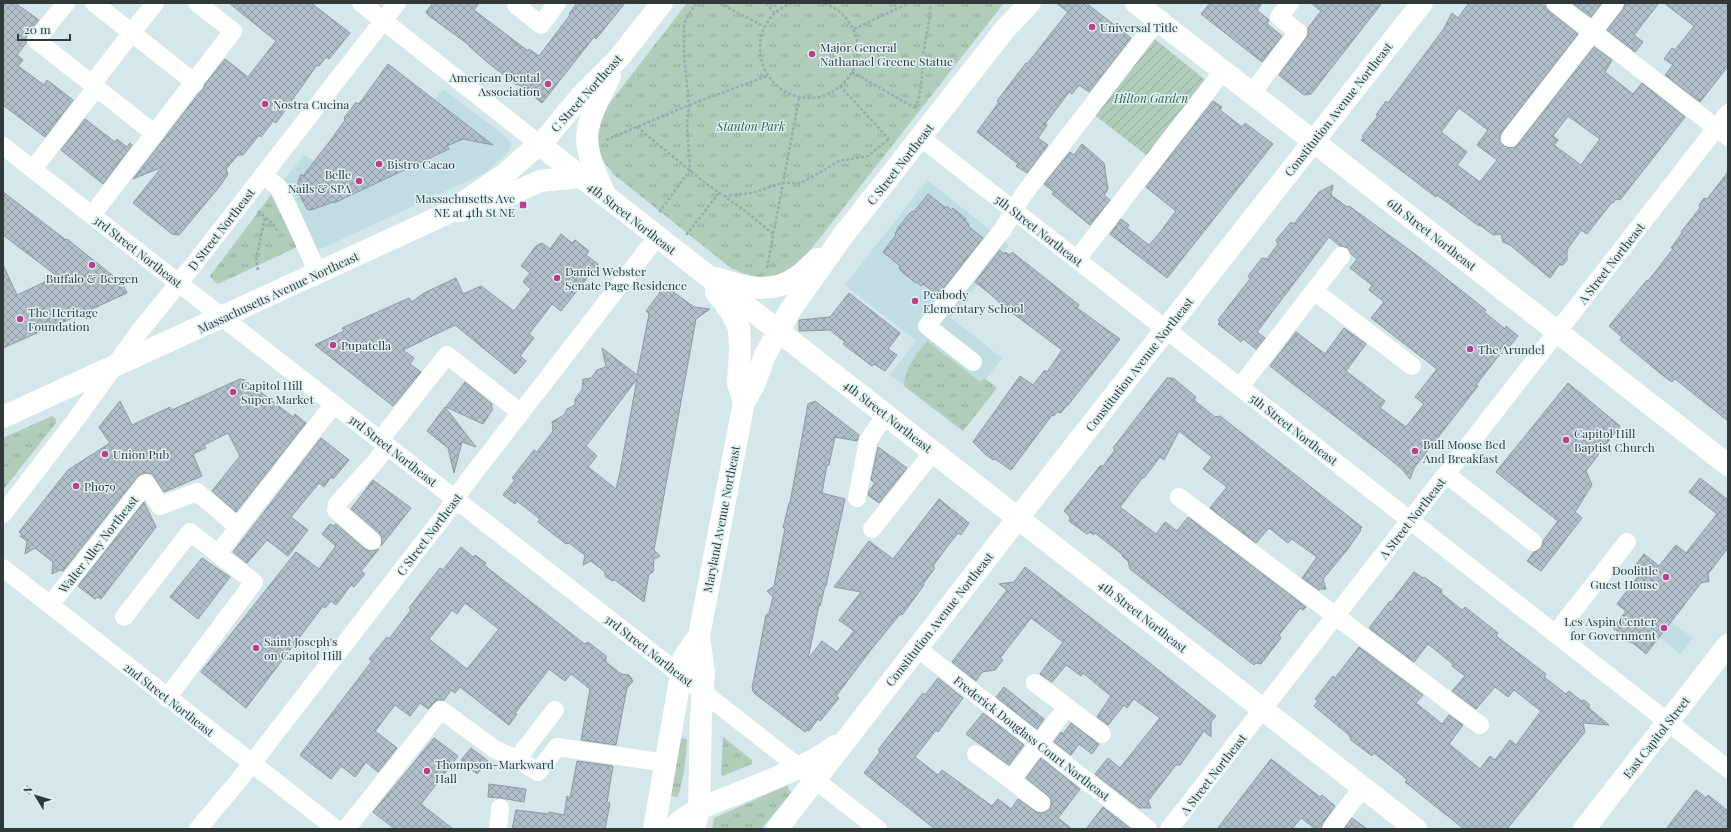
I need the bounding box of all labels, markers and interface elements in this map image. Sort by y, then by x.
scale bar [18,16,70,42]
place label: Universal Title [1100,19,1178,35]
text: 20 m [24,21,51,37]
marker: Universal Title [1087,22,1097,32]
street label: Constitution Avenue Northeast [1281,38,1396,179]
place label: Major General Nathanael Greene Statue [820,39,953,69]
marker: Major General Nathanael Greene Statue [807,49,817,59]
street label: C Street Northeast [547,50,626,135]
place label: American Dental Association [448,69,541,99]
marker: American Dental Association [543,79,553,89]
park label: Hilton Garden [1113,90,1188,106]
place label: Nostra Cucina [273,96,349,112]
marker: Nostra Cucina [260,99,270,109]
park label: Stanton Park [716,118,785,134]
street label: C Street Northeast [863,119,937,208]
place label: Bistro Cacao [387,156,455,172]
marker: Bistro Cacao [374,159,384,169]
place label: Belle Nails & SPA [288,166,351,196]
marker: Belle Nails & SPA [354,176,364,186]
street label: 4th Street Northeast [584,178,680,258]
street label: D Street Northeast [184,184,258,273]
place label: Massachusetts Ave NE at 4th St NE [415,190,515,220]
street label: 5th Street Northeast [992,191,1087,270]
street label: 6th Street Northeast [1384,194,1480,274]
marker: Massachusetts Ave NE at 4th St NE [518,200,528,210]
street label: 3rd Street Northeast [90,211,186,291]
street label: A Street Northeast [1574,219,1648,308]
street label: Massachusetts Avenue Northeast [195,247,362,336]
marker: Buffalo & Bergen [87,260,97,270]
place label: Daniel Webster Senate Page Residence [565,263,687,293]
place label: Buffalo & Bergen [46,270,138,286]
marker: Daniel Webster Senate Page Residence [552,273,562,283]
place label: Peabody Elementary School [923,286,1024,316]
street label: Constitution Avenue Northeast [1082,293,1197,434]
marker: Peabody Elementary School [910,296,920,306]
place label: The Heritage Foundation [28,304,98,334]
marker: The Heritage Foundation [15,314,25,324]
place label: Pupatella [341,337,391,353]
marker: Pupatella [328,340,338,350]
place label: The Arundel [1478,341,1545,357]
marker: The Arundel [1465,344,1475,354]
street label: 4th Street Northeast [840,376,936,456]
place label: Capitol Hill Super Market [241,377,314,407]
marker: Capitol Hill Super Market [228,387,238,397]
street label: 5th Street Northeast [1247,390,1342,469]
street label: 3rd Street Northeast [345,410,441,490]
place label: Capitol Hill Baptist Church [1574,425,1655,455]
marker: Capitol Hill Baptist Church [1561,435,1571,445]
place label: Bull Moose Bed And Breakfast [1422,436,1506,466]
street label: Maryland Avenue Northeast [699,443,743,594]
place label: Union Pub [113,446,169,462]
marker: Bull Moose Bed And Breakfast [1410,446,1420,456]
marker: Union Pub [100,449,110,459]
street label: A Street Northeast [1375,474,1449,563]
place label: Pho79 [84,478,116,494]
marker: Pho79 [71,481,81,491]
street label: C Street Northeast [393,489,466,579]
street label: Walter Alley Northeast [54,491,142,597]
street label: Constitution Avenue Northeast [882,548,997,689]
place label: Doolittle Guest House [1590,562,1658,592]
marker: Doolittle Guest House [1661,572,1671,582]
street label: 4th Street Northeast [1095,576,1191,656]
street label: 3rd Street Northeast [601,610,697,690]
place label: Les Aspin Center for Government [1564,613,1657,643]
marker: Les Aspin Center for Government [1659,623,1669,633]
place label: Saint Joseph's on Capitol Hill [264,633,343,663]
marker: Saint Joseph's on Capitol Hill [251,643,261,653]
street label: 2nd Street Northeast [120,659,218,740]
street label: Frederick Douglass Court Northeast [951,672,1114,805]
street label: East Capitol Street [1619,692,1693,781]
street label: A Street Northeast [1176,730,1250,819]
place label: Thompson-Markward Hall [435,756,554,786]
marker: Thompson-Markward Hall [422,766,432,776]
north arrow [16,776,56,816]
text: N [19,782,36,797]

